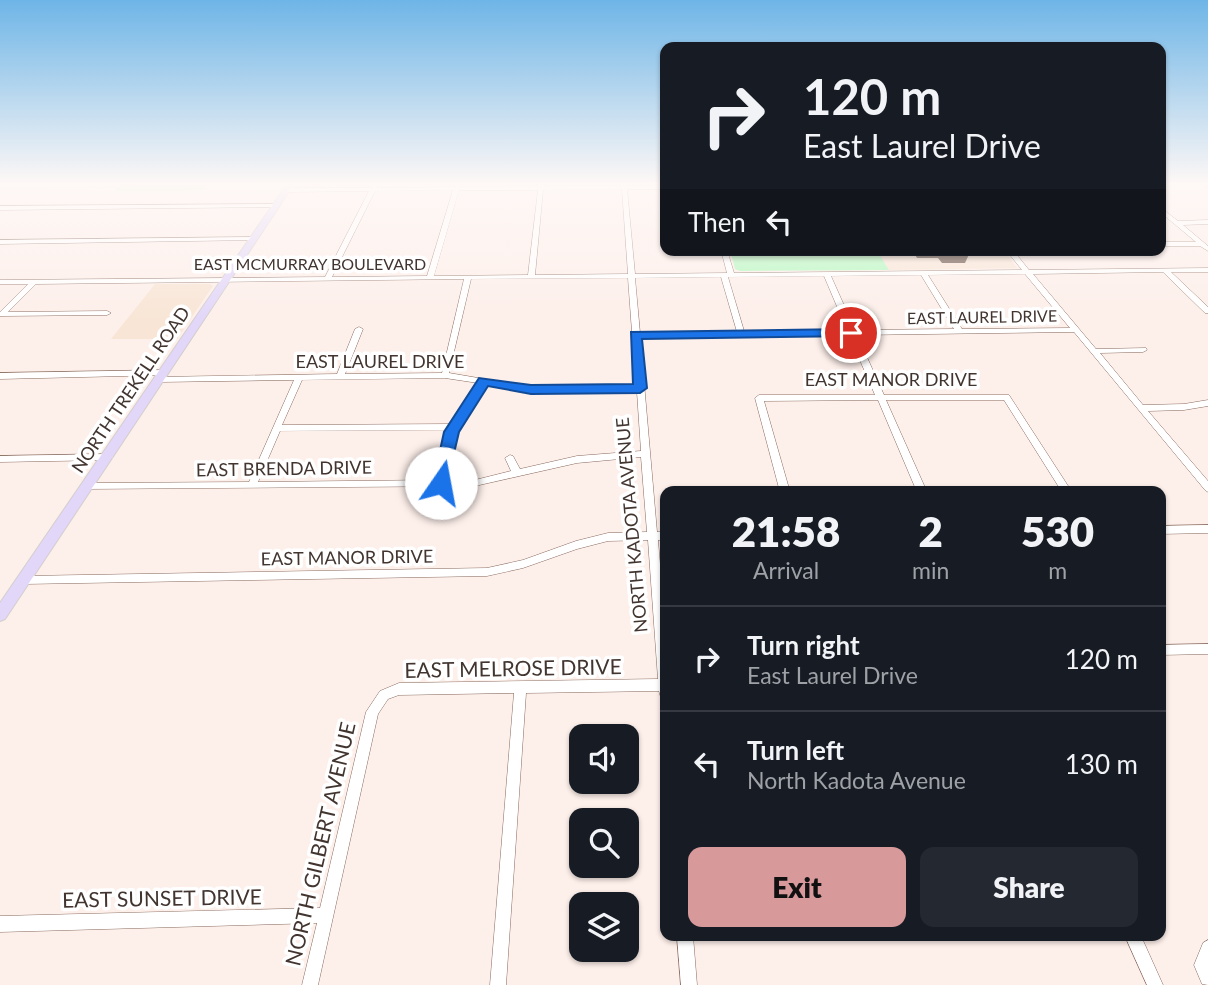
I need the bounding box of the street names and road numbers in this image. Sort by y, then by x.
street label: EAST MCMURRAY BOULEVARD [194,254,426,273]
street label: NORTH TREKELL ROAD [66,302,194,477]
street label: EAST LAUREL DRIVE [907,306,1057,327]
street label: EAST LAUREL DRIVE [296,350,465,372]
street label: EAST MANOR DRIVE [805,368,977,390]
street label: NORTH KADOTA AVENUE [611,417,651,634]
street label: EAST BRENDA DRIVE [196,455,372,481]
street label: EAST MANOR DRIVE [261,544,433,570]
street label: EAST MELROSE DRIVE [404,653,622,682]
street label: NORTH GILBERT AVENUE [279,719,360,968]
street label: EAST SUNSET DRIVE [62,883,262,912]

